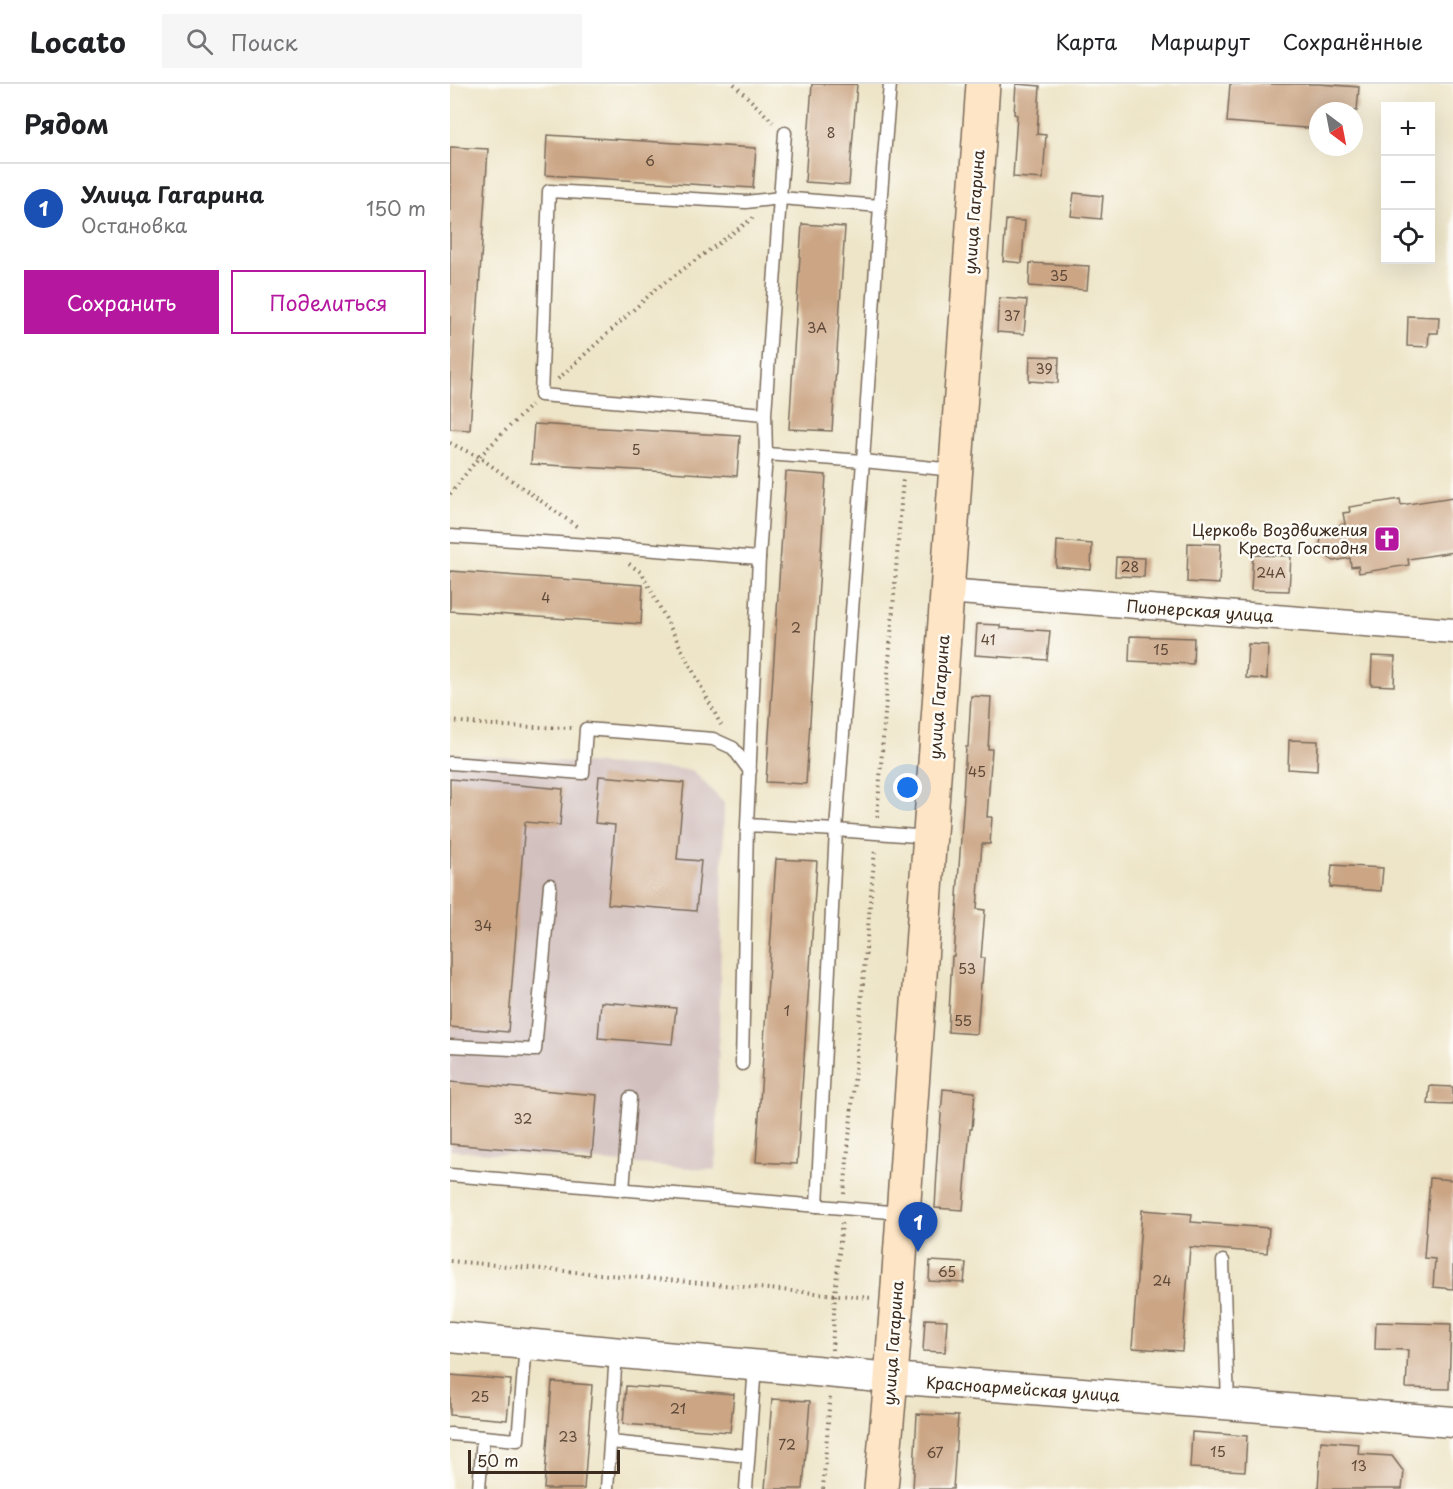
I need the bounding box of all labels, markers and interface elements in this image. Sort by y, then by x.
search box [162,14,582,68]
text: Locato [30,20,126,63]
icon: search [183,25,216,58]
text: Поиск [231,25,298,58]
text: Карта [1056,25,1117,57]
text: Маршрут [1150,25,1250,57]
text: Сохранённые [1283,25,1423,57]
north arrow [1309,102,1363,156]
map controls [1381,102,1435,264]
button: + [1381,102,1435,156]
text: Рядом [24,104,109,143]
house number: 8 [827,122,835,143]
street label: улица Гагарина [957,149,989,275]
house number: 6 [645,150,655,171]
button: − [1381,156,1435,210]
text: Улица Гагарина [81,177,264,210]
text: 1 [39,193,48,223]
text: 150 m [366,193,426,223]
text: Остановка [81,210,187,240]
button: locate [1381,210,1435,264]
house number: 35 [1050,265,1068,286]
button: Сохранить [24,270,219,334]
button: Поделиться [231,270,426,334]
house number: 37 [1004,305,1021,326]
house number: 3А [807,317,827,338]
house number: 39 [1035,358,1053,379]
house number: 5 [631,439,641,460]
place label: Церковь Воздвижения Креста Господня [1192,517,1368,559]
church icon: Церковь Воздвижения Креста Господня [1372,524,1402,554]
house number: 28 [1121,556,1139,577]
house number: 24А [1256,562,1286,583]
house number: 4 [541,587,551,608]
street label: Пионерская улица [1126,593,1274,627]
house number: 2 [791,617,801,638]
house number: 41 [981,629,995,650]
street label: улица Гагарина [922,634,954,760]
house number: 15 [1153,639,1169,660]
house number: 45 [968,761,986,782]
your location [893,773,922,802]
house number: 34 [474,915,492,936]
house number: 53 [958,958,976,979]
house number: 1 [784,1000,790,1021]
house number: 55 [954,1010,972,1031]
house number: 32 [514,1108,532,1129]
pin: 1 [898,1202,938,1252]
house number: 65 [938,1261,956,1282]
house number: 24 [1153,1270,1171,1291]
street label: улица Гагарина [876,1280,908,1406]
street label: Красноармейская улица [925,1369,1121,1407]
house number: 25 [471,1386,489,1407]
house number: 21 [670,1398,686,1419]
house number: 23 [559,1426,577,1447]
house number: 72 [778,1434,796,1455]
house number: 15 [1210,1441,1226,1462]
house number: 67 [926,1442,944,1463]
scale bar [468,1447,620,1474]
text: 50 m [477,1448,518,1472]
house number: 13 [1351,1455,1367,1476]

